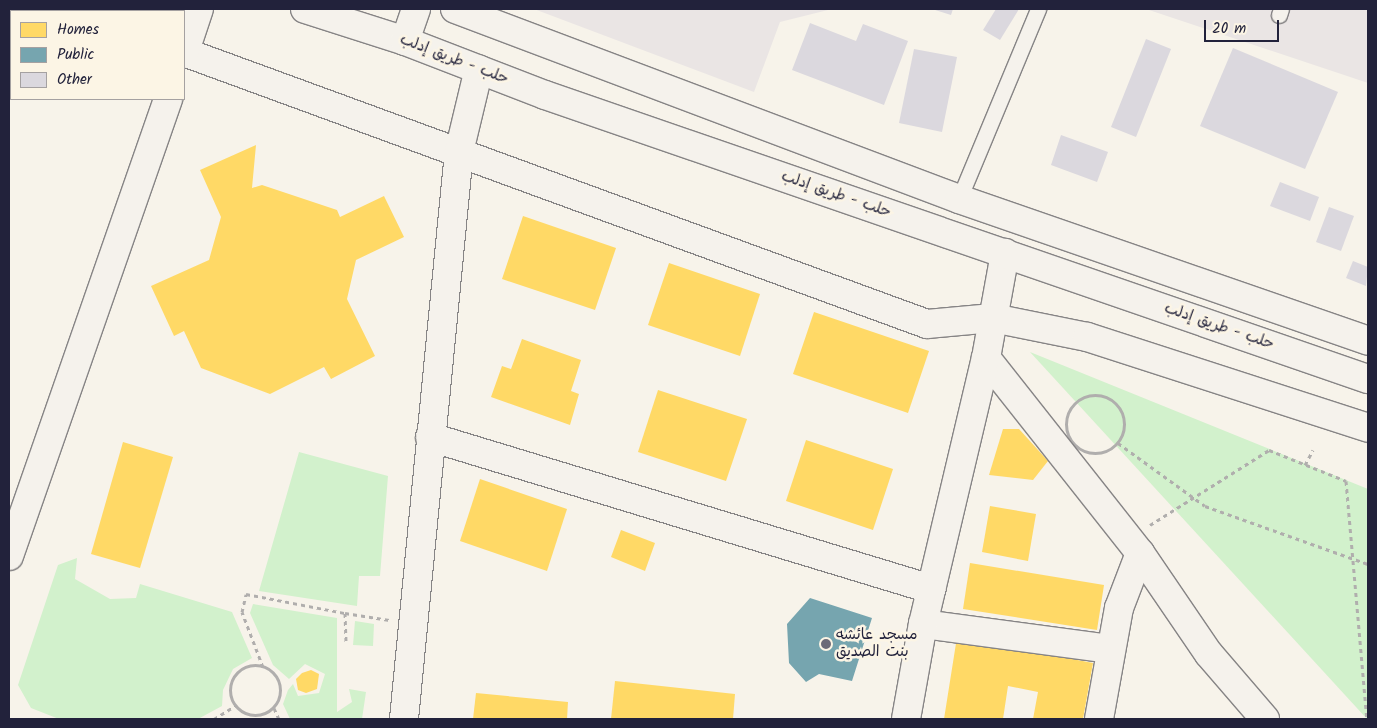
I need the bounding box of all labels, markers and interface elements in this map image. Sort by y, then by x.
legend [10,10,185,100]
scale bar [1207,10,1282,42]
text: 20 m [1212,17,1246,41]
text: Homes [57,18,99,42]
street label: حلب - طريق إدلب [397,31,511,89]
text: Public [57,43,94,67]
text: Other [57,68,92,92]
street label: حلب - طريق إدلب [779,168,893,222]
street label: حلب - طريق إدلب [1162,300,1276,354]
place label: مسجد عائشه بنت الصديق [836,626,918,661]
marker: مسجد عائشه بنت الصديق [820,638,832,650]

